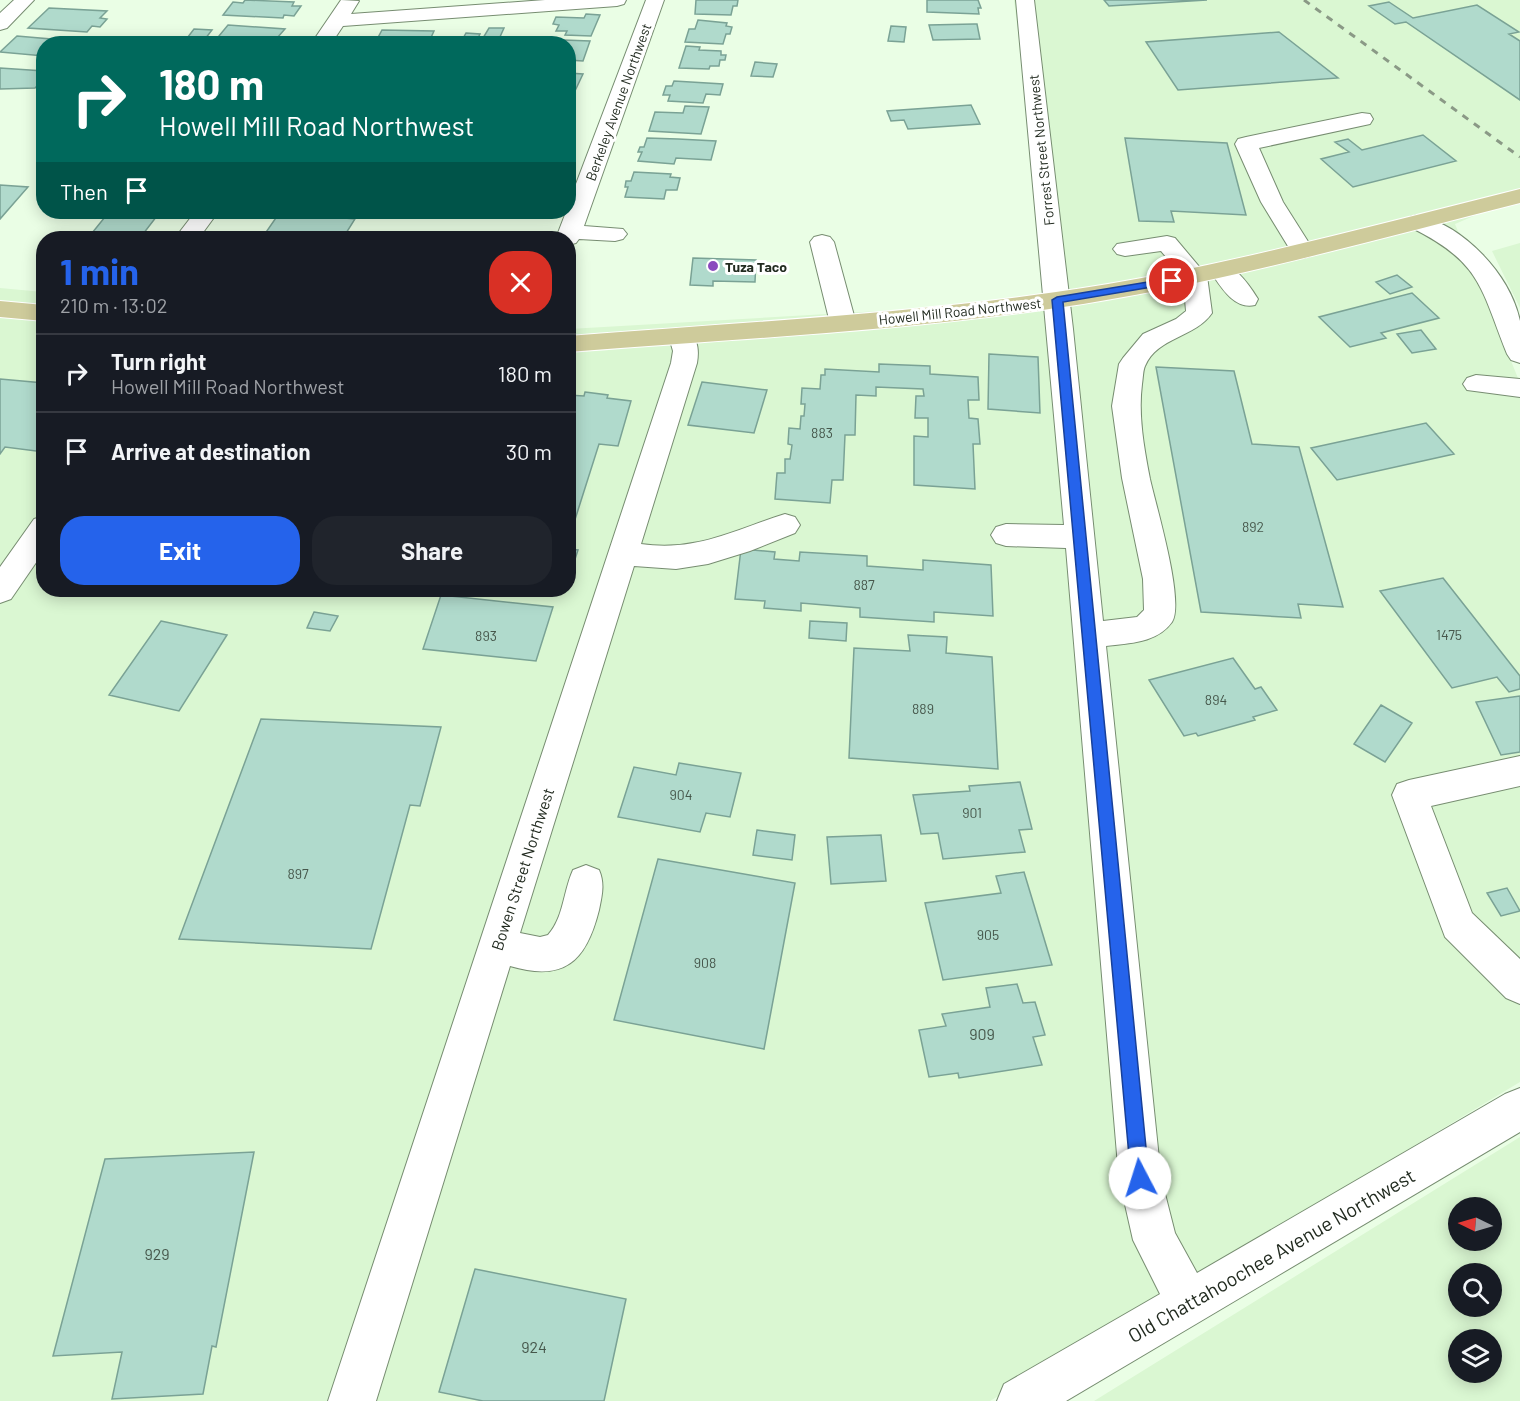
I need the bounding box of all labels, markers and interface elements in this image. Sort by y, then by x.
street label: Berkeley Avenue Northwest [582,21,654,183]
text: 180 m [159,58,264,108]
icon: right [60,60,138,138]
street label: Forrest Street Northwest [1025,74,1057,226]
text: Howell Mill Road Northwest [159,109,474,141]
icon: arrive [120,174,153,207]
text: Then [60,178,108,204]
text: 1 min [60,249,139,292]
button: close [489,251,552,314]
pin [1146,255,1197,306]
place label: Tuza Taco [725,258,787,275]
marker: Tuza Taco [706,259,720,273]
icon: arrive [1155,264,1188,297]
text: 210 m · 13:02 [60,293,168,317]
street label: Howell Mill Road Northwest [878,294,1042,328]
text: Turn right [111,348,206,374]
icon: right [60,357,93,390]
text: 180 m [498,360,552,386]
text: Howell Mill Road Northwest [111,374,345,398]
house number: 883 [811,424,833,441]
icon: arrive [60,435,93,468]
text: Arrive at destination [111,438,310,464]
text: 30 m [506,438,552,464]
button: Exit [60,516,300,585]
button: Share [312,516,552,585]
house number: 892 [1242,518,1264,535]
house number: 887 [853,576,875,593]
house number: 1475 [1436,626,1462,643]
house number: 893 [475,627,497,644]
house number: 894 [1205,691,1227,708]
house number: 889 [912,700,934,717]
street label: Bowen Street Northwest [487,785,557,953]
house number: 904 [670,786,692,803]
house number: 901 [962,804,982,821]
house number: 897 [287,865,309,882]
house number: 905 [977,926,999,943]
house number: 908 [694,954,716,971]
house number: 909 [969,1024,995,1043]
position arrow [1108,1146,1172,1210]
street label: Old Chattahoochee Avenue Northwest [1123,1163,1419,1347]
north arrow [1448,1197,1502,1251]
map controls [1448,1197,1502,1383]
house number: 929 [144,1244,170,1263]
button: search [1448,1263,1502,1317]
button: layers [1448,1329,1502,1383]
house number: 924 [521,1337,547,1356]

